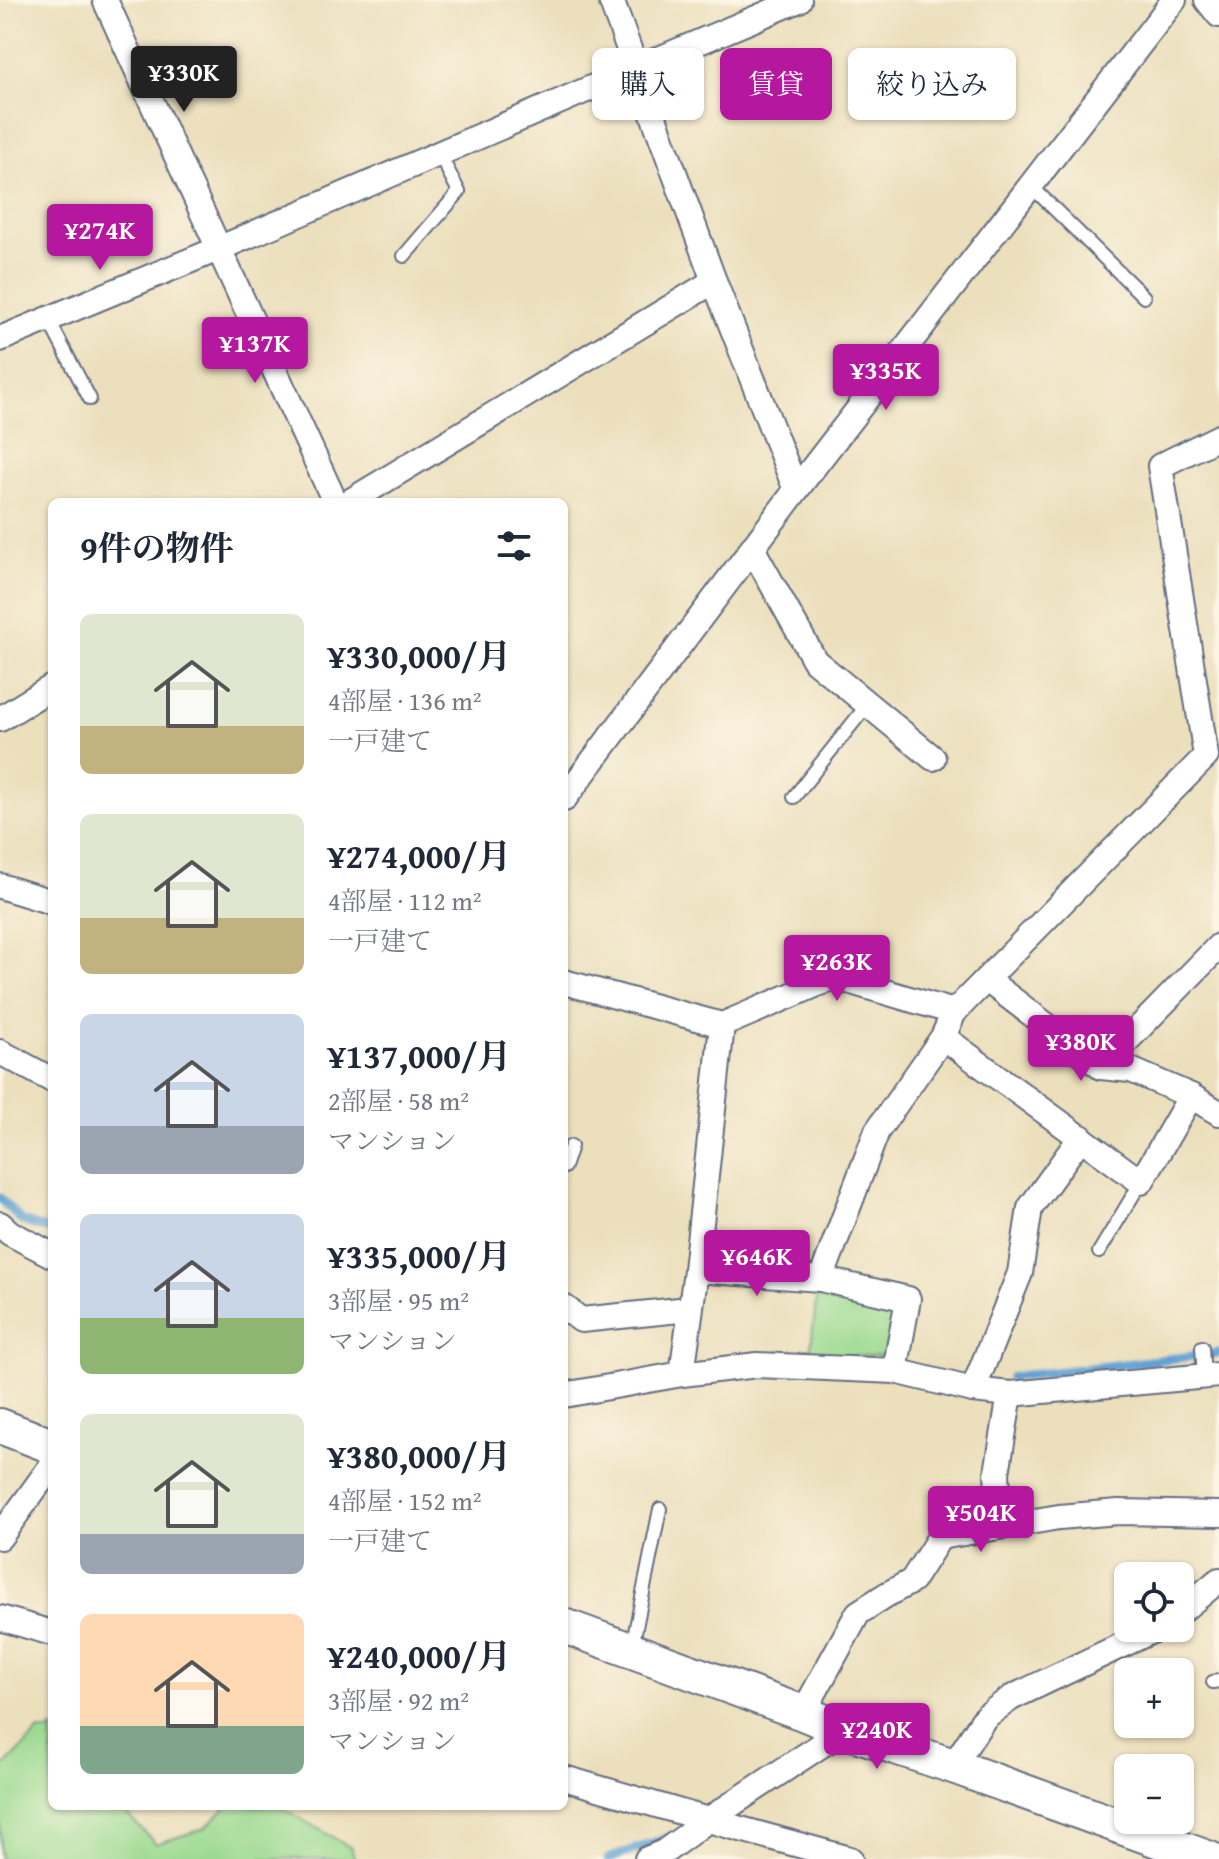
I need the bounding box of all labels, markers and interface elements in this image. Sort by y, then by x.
pin: ¥330K [128,46,240,114]
chip: 購入 [592,48,704,120]
chip: 賃貸 [720,48,832,120]
chip: 絞り込み [848,48,1016,120]
text: ¥330K [149,52,219,91]
pin: ¥274K [44,204,156,272]
text: ¥274K [65,210,135,249]
pin: ¥137K [199,317,311,385]
text: ¥137K [220,323,290,362]
pin: ¥335K [830,344,942,412]
text: ¥335K [851,350,921,389]
text: 9件の物件 [80,523,234,572]
icon: filters [492,524,536,568]
text: ¥330,000/月 [328,631,511,680]
icon: home [144,646,240,742]
text: 4部屋 · 136 m² [328,681,482,720]
text: 一戸建て [328,721,432,760]
text: ¥274,000/月 [328,831,511,880]
icon: home [144,846,240,942]
text: 4部屋 · 112 m² [328,881,482,920]
text: 一戸建て [328,921,432,960]
pin: ¥263K [781,935,893,1003]
text: ¥263K [802,941,872,980]
pin: ¥380K [1025,1015,1137,1083]
text: ¥380K [1046,1021,1116,1060]
text: ¥137,000/月 [328,1031,511,1080]
icon: home [144,1046,240,1142]
text: 2部屋 · 58 m² [328,1081,469,1120]
text: マンション [328,1121,457,1160]
pin: ¥646K [701,1230,813,1298]
text: ¥335,000/月 [328,1231,511,1280]
text: ¥646K [722,1236,792,1275]
icon: home [144,1246,240,1342]
text: 3部屋 · 95 m² [328,1281,469,1320]
text: マンション [328,1321,457,1360]
text: ¥380,000/月 [328,1431,511,1480]
icon: home [144,1446,240,1542]
text: 4部屋 · 152 m² [328,1481,482,1520]
pin: ¥504K [925,1486,1037,1554]
text: ¥504K [946,1492,1016,1531]
text: 一戸建て [328,1521,432,1560]
map controls [1114,1562,1194,1834]
button: locate [1114,1562,1194,1642]
text: ¥240,000/月 [328,1631,511,1680]
icon: home [144,1646,240,1742]
button: + [1114,1658,1194,1738]
text: 3部屋 · 92 m² [328,1681,469,1720]
pin: ¥240K [821,1703,933,1771]
text: ¥240K [842,1709,912,1748]
text: マンション [328,1721,457,1760]
button: − [1114,1754,1194,1834]

